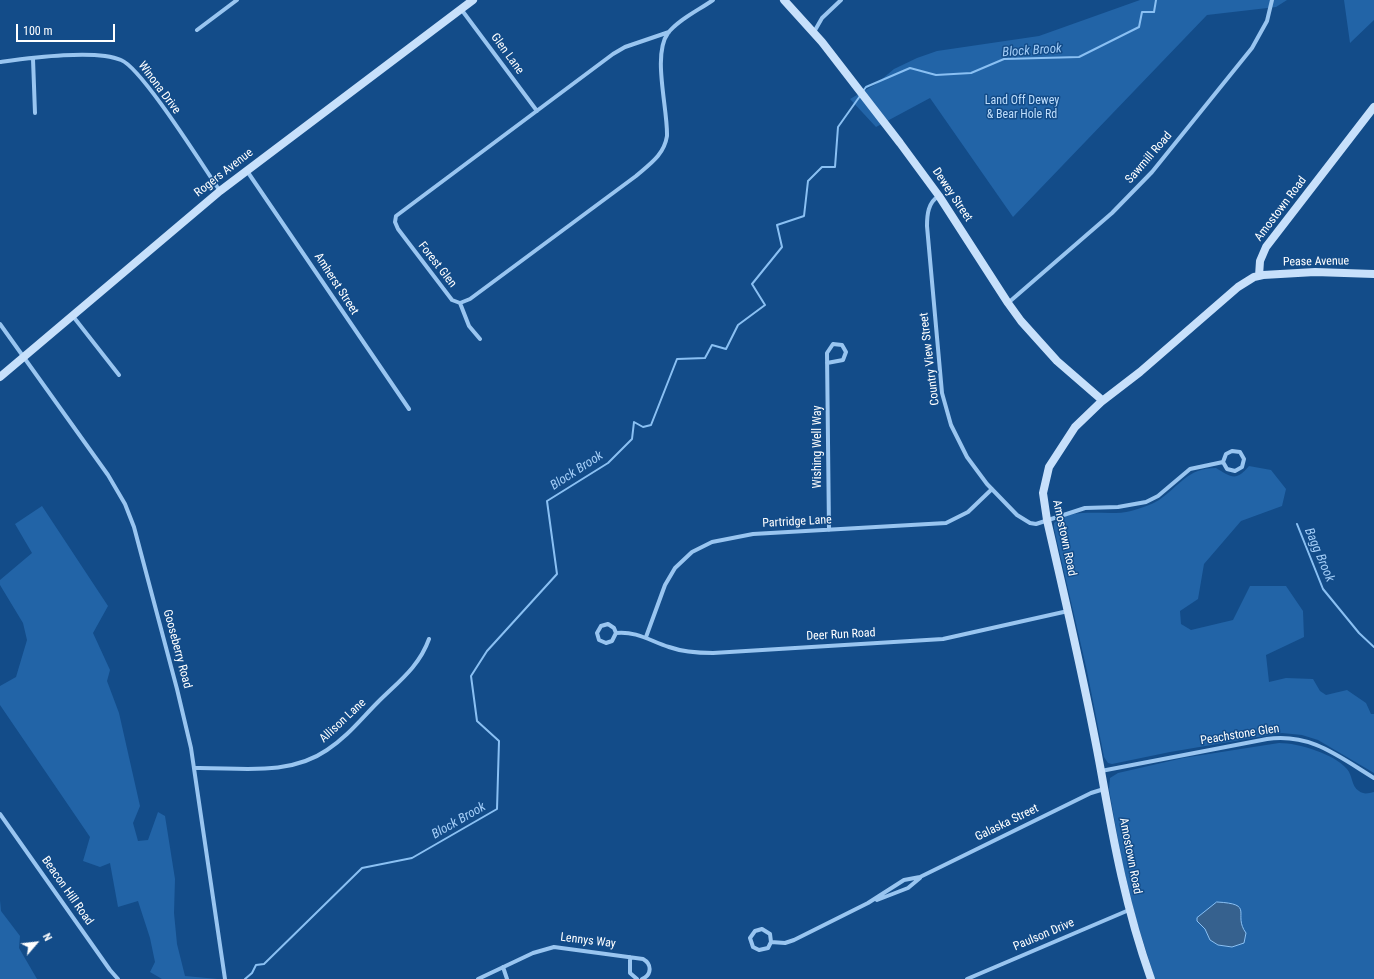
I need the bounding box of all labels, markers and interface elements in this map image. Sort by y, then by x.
scale bar [18,16,117,42]
text: 100 m [23,24,53,38]
street label: Glen Lane [487,31,527,77]
water label: Block Brook [1002,41,1062,61]
street label: Winona Drive [135,59,183,117]
park label: Land Off Dewey & Bear Hole Rd [985,94,1059,122]
street label: Sawmill Road [1123,129,1175,187]
street label: Rogers Avenue [192,146,256,200]
street label: Dewey Street [929,165,975,225]
street label: Amostown Road [1252,174,1310,244]
street label: Forest Glen [415,239,459,291]
street label: Amherst Street [311,250,361,318]
street label: Pease Avenue [1283,254,1349,270]
street label: Country View Street [917,312,943,406]
street label: Wishing Well Way [811,406,825,488]
water label: Block Brook [548,448,606,494]
street label: Amostown Road [1049,499,1079,577]
street label: Partridge Lane [762,513,832,531]
water label: Bagg Brook [1301,526,1337,584]
street label: Gooseberry Road [160,608,194,690]
street label: Deer Run Road [806,626,876,644]
street label: Allison Lane [317,696,369,746]
street label: Peachstone Glen [1200,722,1280,748]
water label: Block Brook [429,799,489,843]
street label: Galaska Street [973,801,1041,845]
street label: Amostown Road [1116,817,1144,895]
street label: Beacon Hill Road [38,854,96,928]
street label: Paulson Drive [1011,916,1077,954]
north arrow [16,923,56,963]
street label: Lennys Way [559,930,617,952]
text: N [40,931,54,943]

